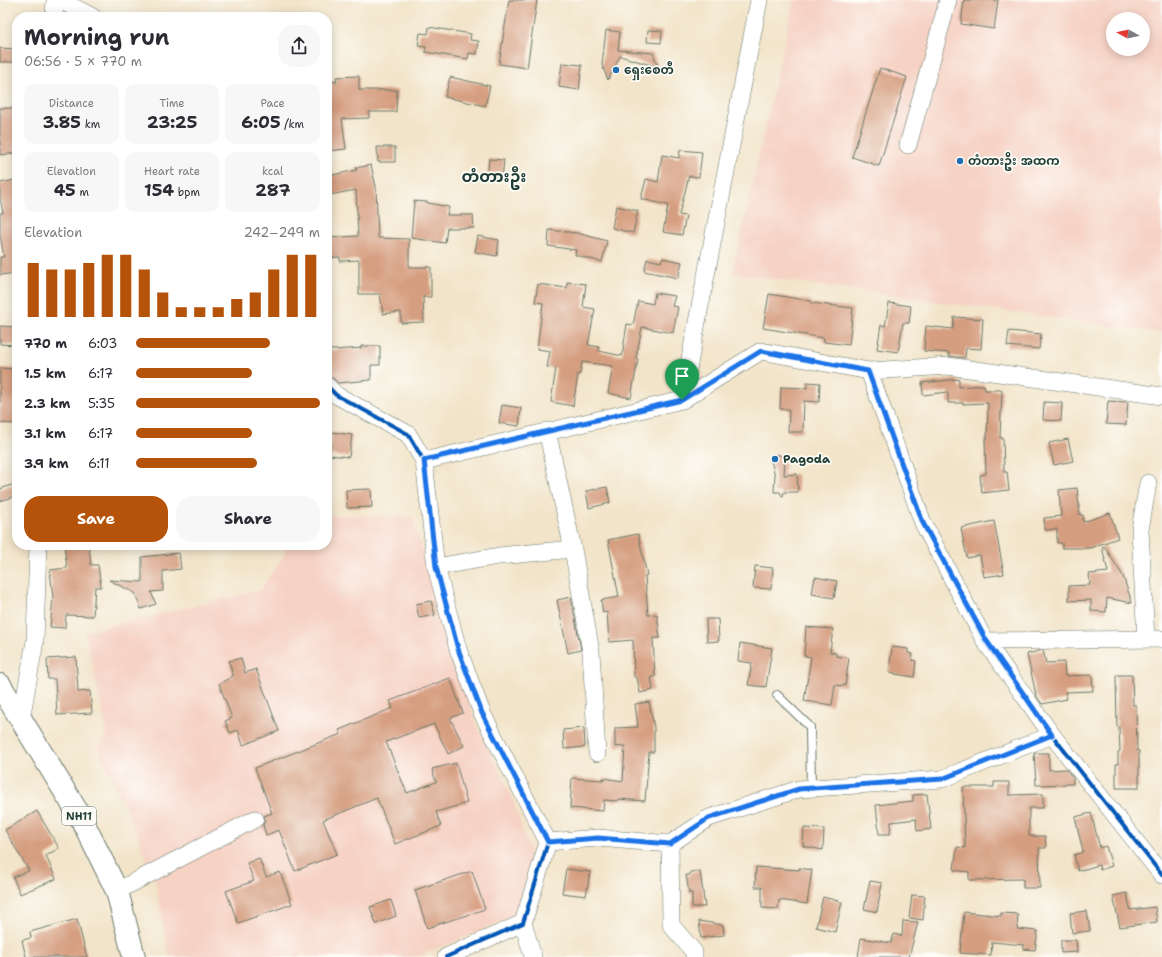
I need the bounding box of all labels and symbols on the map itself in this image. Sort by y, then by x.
north arrow [1106,12,1150,56]
place label: ရှေးစေတီ [624,61,674,81]
marker: ရှေးစေတီ [611,65,621,75]
place label: တံတားဦး အထက [968,152,1060,171]
marker: တံတားဦး အထက [955,156,965,166]
district label: တံတားဦး [462,166,526,190]
pin [665,359,699,400]
place label: Pagoda [783,451,831,467]
marker: Pagoda [770,454,780,464]
road number: NH11 [62,807,96,825]

